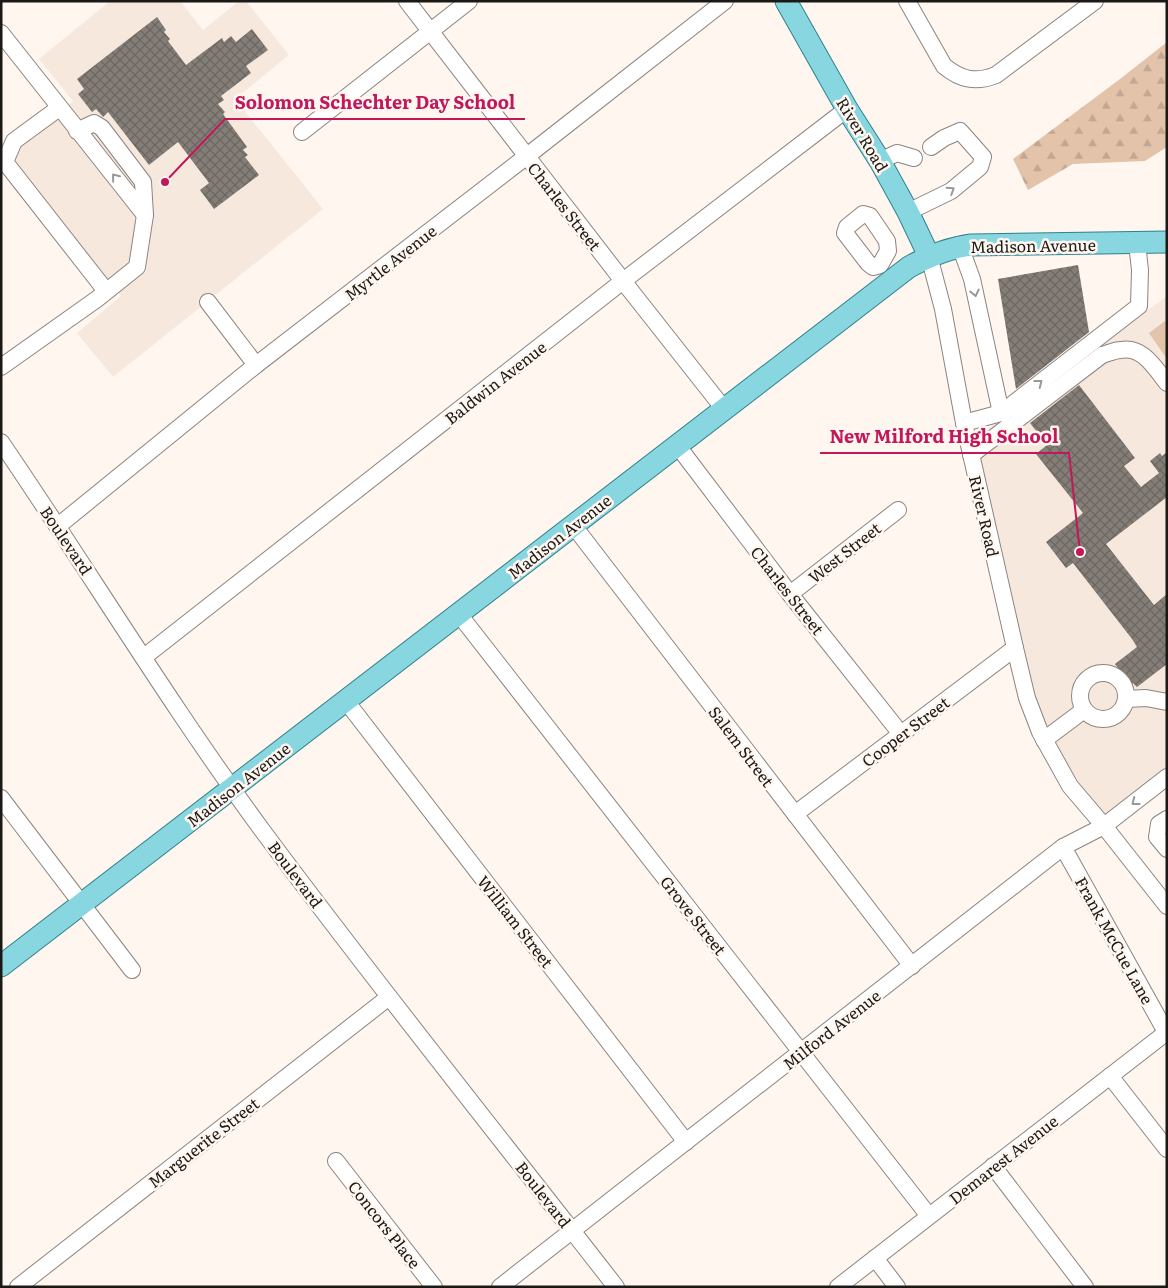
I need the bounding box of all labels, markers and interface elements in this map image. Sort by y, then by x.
callout: Solomon Schechter Day School [225,86,525,119]
text: Solomon Schechter Day School [235,88,516,115]
street label: River Road [831,92,895,176]
street label: Charles Street [523,157,608,256]
one-way arrow [112,174,120,183]
one-way arrow [946,187,955,196]
street label: Myrtle Avenue [339,218,441,306]
street label: Madison Avenue [970,232,1096,258]
one-way arrow [969,288,980,297]
street label: Baldwin Avenue [439,335,551,429]
one-way arrow [1033,381,1042,389]
callout: New Milford High School [820,420,1069,453]
text: New Milford High School [830,422,1059,449]
street label: River Road [964,473,1006,559]
street label: Madison Avenue [502,488,616,584]
street label: Boulevard [35,501,99,579]
street label: West Street [802,516,886,588]
street label: Charles Street [746,541,831,640]
street label: Cooper Street [856,690,954,772]
street label: Salem Street [704,700,781,792]
street label: Madison Avenue [181,736,295,832]
one-way arrow [1132,796,1141,804]
street label: Boulevard [263,836,329,913]
street label: William Street [472,870,560,973]
street label: Grove Street [655,870,733,960]
street label: Frank McCue Lane [1070,872,1160,1008]
street label: Milford Avenue [777,983,885,1075]
street label: Marguerite Street [142,1091,264,1193]
street label: Demarest Avenue [943,1109,1063,1209]
street label: Boulevard [510,1156,578,1232]
street label: Concors Place [343,1175,427,1273]

